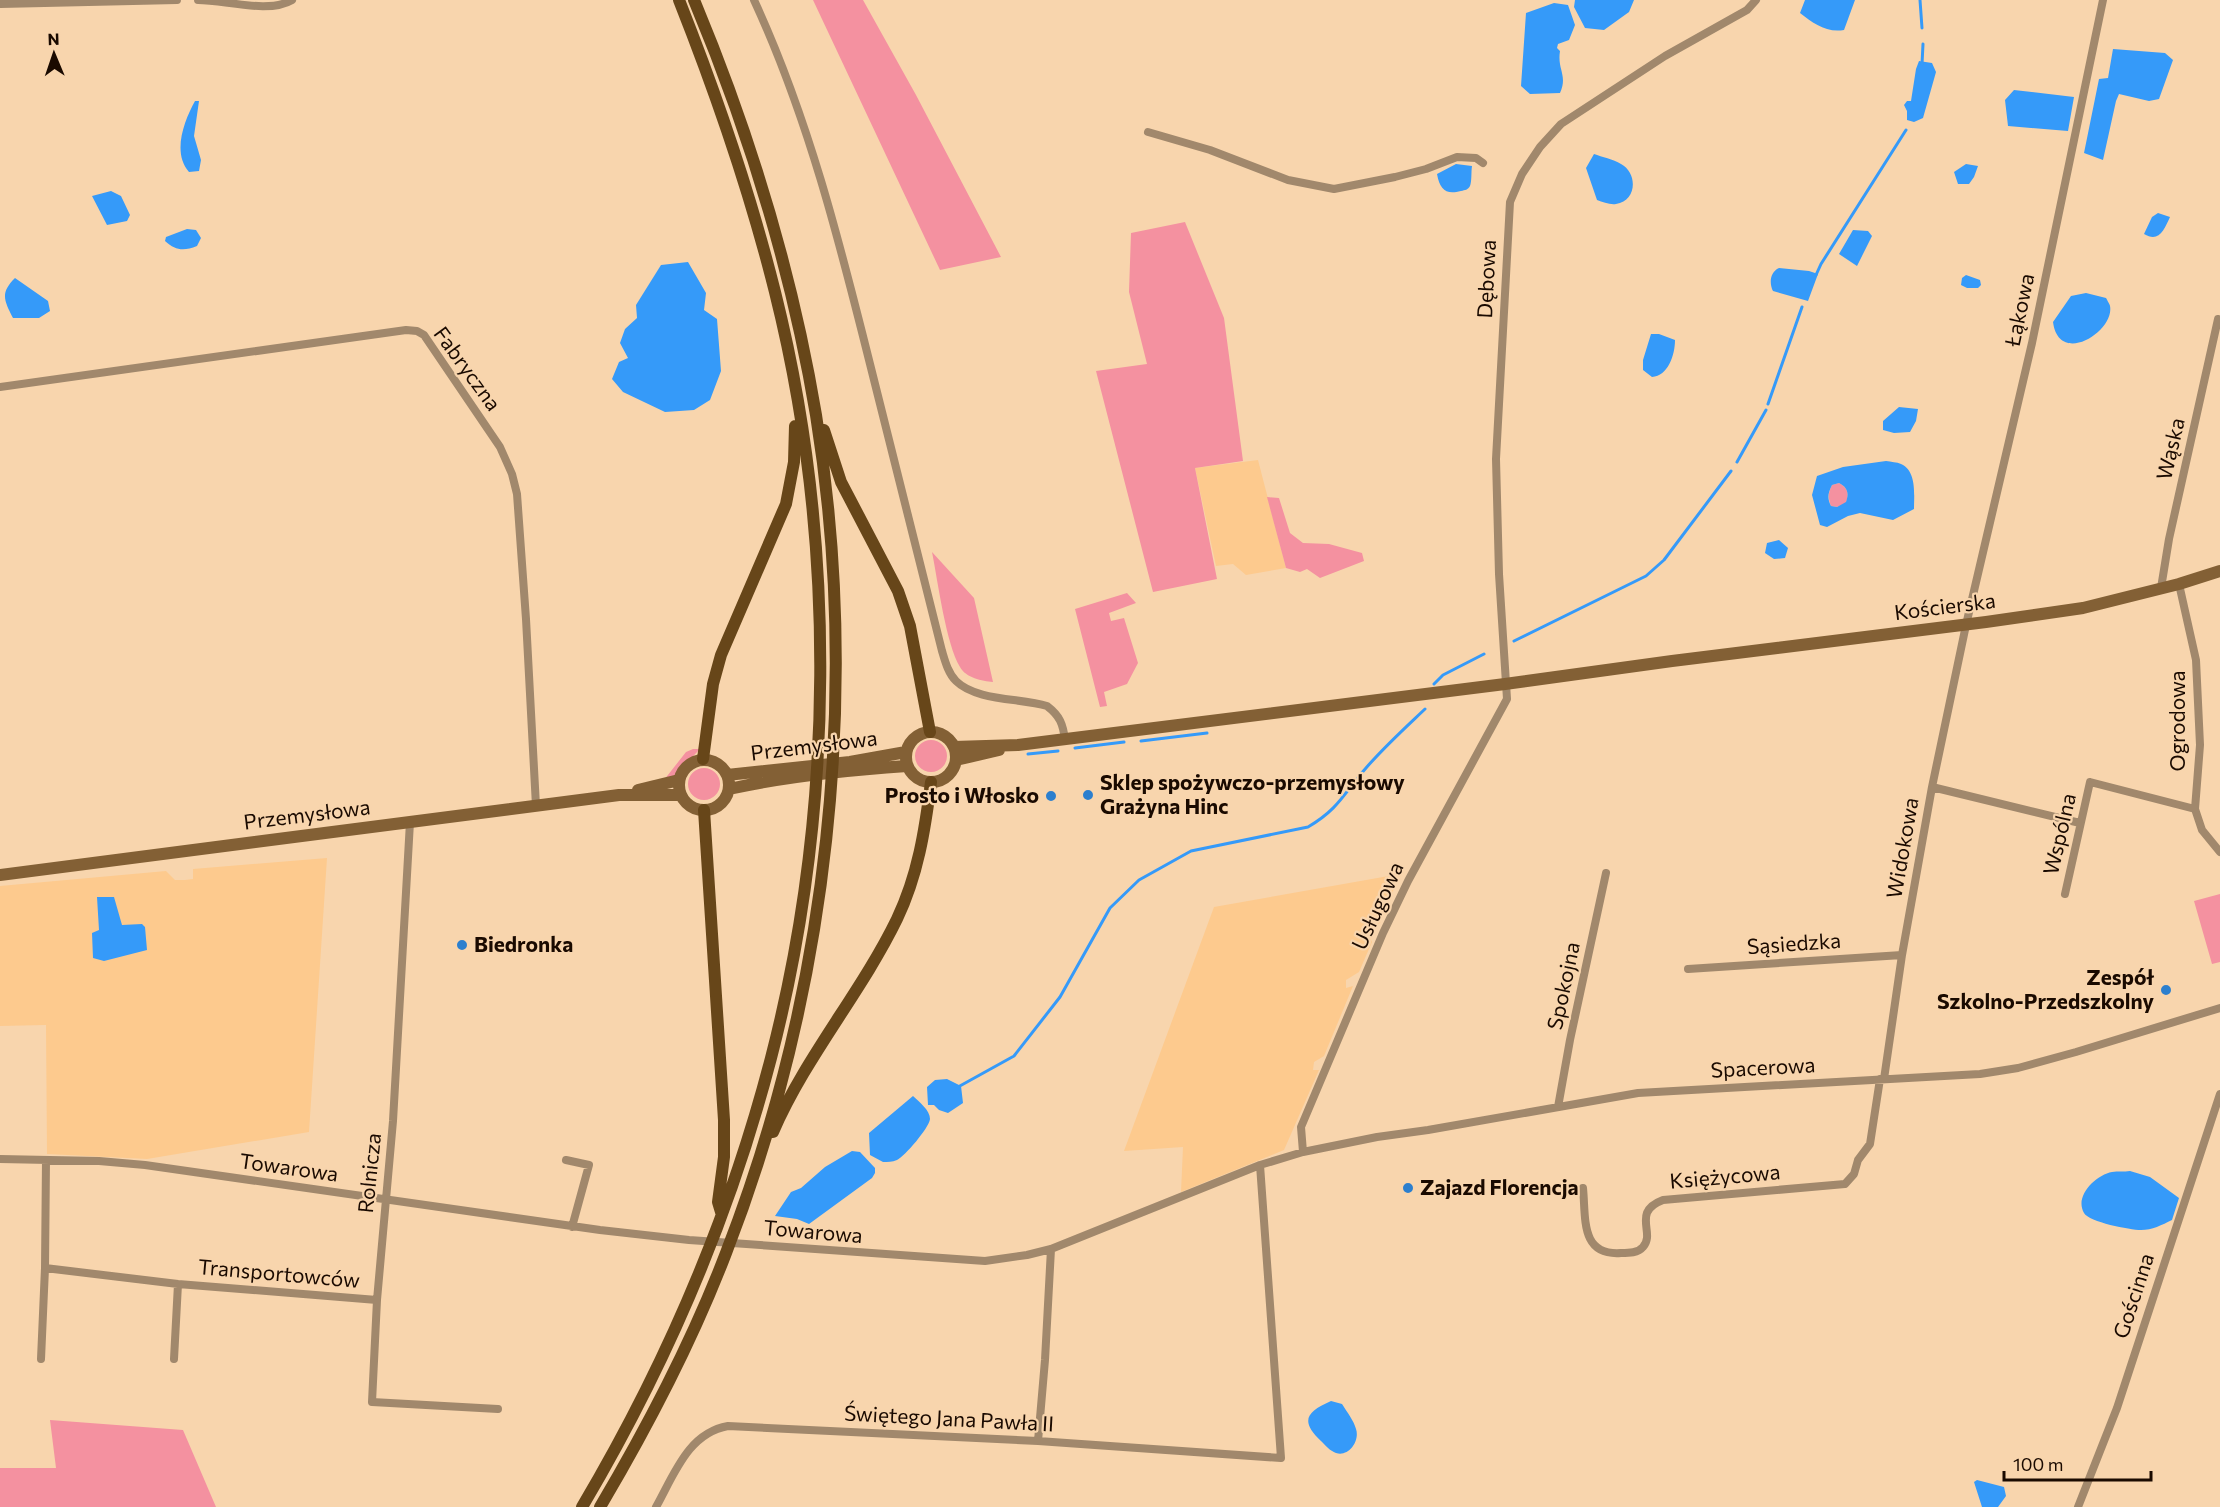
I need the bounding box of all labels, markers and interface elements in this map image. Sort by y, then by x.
north arrow [24,24,84,84]
text: N [47,29,60,48]
street label: Dębowa [1471,239,1500,319]
street label: Łąkowa [1998,271,2038,349]
street label: Fabryczna [429,321,507,415]
street label: Wąska [2150,415,2189,482]
street label: Kościerska [1893,587,1997,624]
street label: Ogrodowa [2164,671,2189,772]
street label: Przemysłowa [749,724,879,765]
place label: Sklep spożywczo-przemysłowy Grażyna Hinc [1100,769,1405,818]
place label: Prosto i Włosko [885,782,1039,807]
marker: Sklep spożywczo-przemysłowy Grażyna Hinc [1081,788,1095,802]
marker: Prosto i Włosko [1044,789,1058,803]
street label: Wspólna [2037,790,2080,877]
street label: Przemysłowa [242,793,372,834]
street label: Widokowa [1880,795,1923,900]
street label: Usługowa [1345,858,1408,953]
street label: Sąsiedzka [1746,927,1842,958]
place label: Biedronka [474,931,573,956]
marker: Biedronka [455,938,469,952]
street label: Spokojna [1541,940,1584,1032]
place label: Zespół Szkolno-Przedszkolny [1937,964,2155,1013]
marker: Zespół Szkolno-Przedszkolny [2159,983,2173,997]
street label: Spacerowa [1710,1051,1816,1082]
street label: Rolnicza [352,1132,385,1214]
street label: Towarowa [238,1147,340,1186]
street label: Księżycowa [1668,1158,1781,1193]
place label: Zajazd Florencja [1420,1174,1579,1199]
marker: Zajazd Florencja [1401,1181,1415,1195]
street label: Towarowa [763,1214,864,1247]
street label: Gościnna [2107,1250,2158,1341]
street label: Transportowców [197,1253,361,1292]
street label: Świętego Jana Pawła II [843,1400,1055,1435]
scale bar [2004,1444,2151,1482]
text: 100 m [2013,1453,2063,1475]

